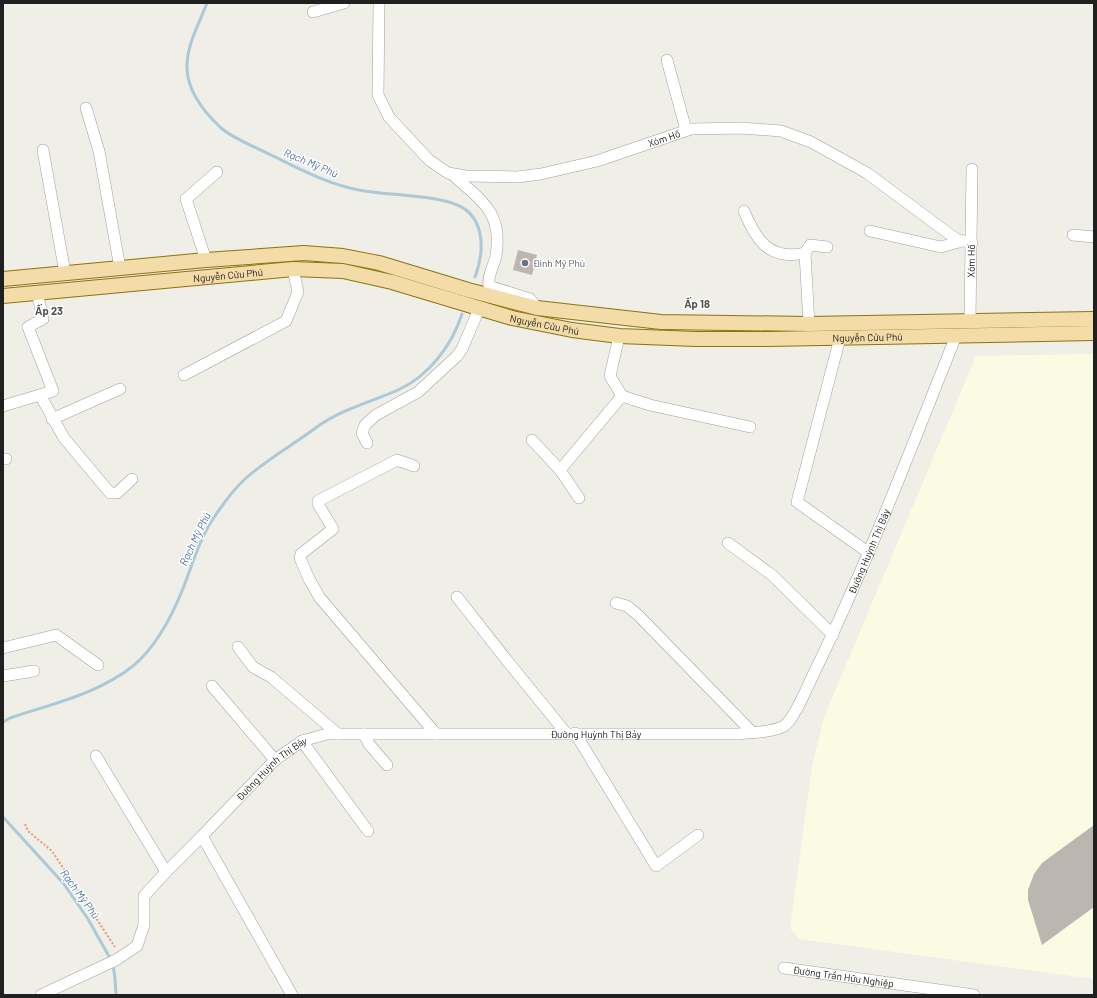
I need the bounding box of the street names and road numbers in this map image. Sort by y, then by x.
street label: Xóm Hố [646,127,682,149]
street label: Xóm Hố [965,244,977,278]
street label: Nguyễn Cửu Phú [193,266,264,284]
street label: Nguyễn Cửu Phú [509,312,580,337]
street label: Nguyễn Cửu Phú [832,331,903,344]
street label: Đường Huỳnh Thị Bảy [846,507,892,595]
street label: Đường Huỳnh Thị Bảy [550,728,642,740]
street label: Đường Huỳnh Thị Bảy [234,734,308,803]
street label: Đường Trần Hữu Nghiệp [792,963,895,990]

